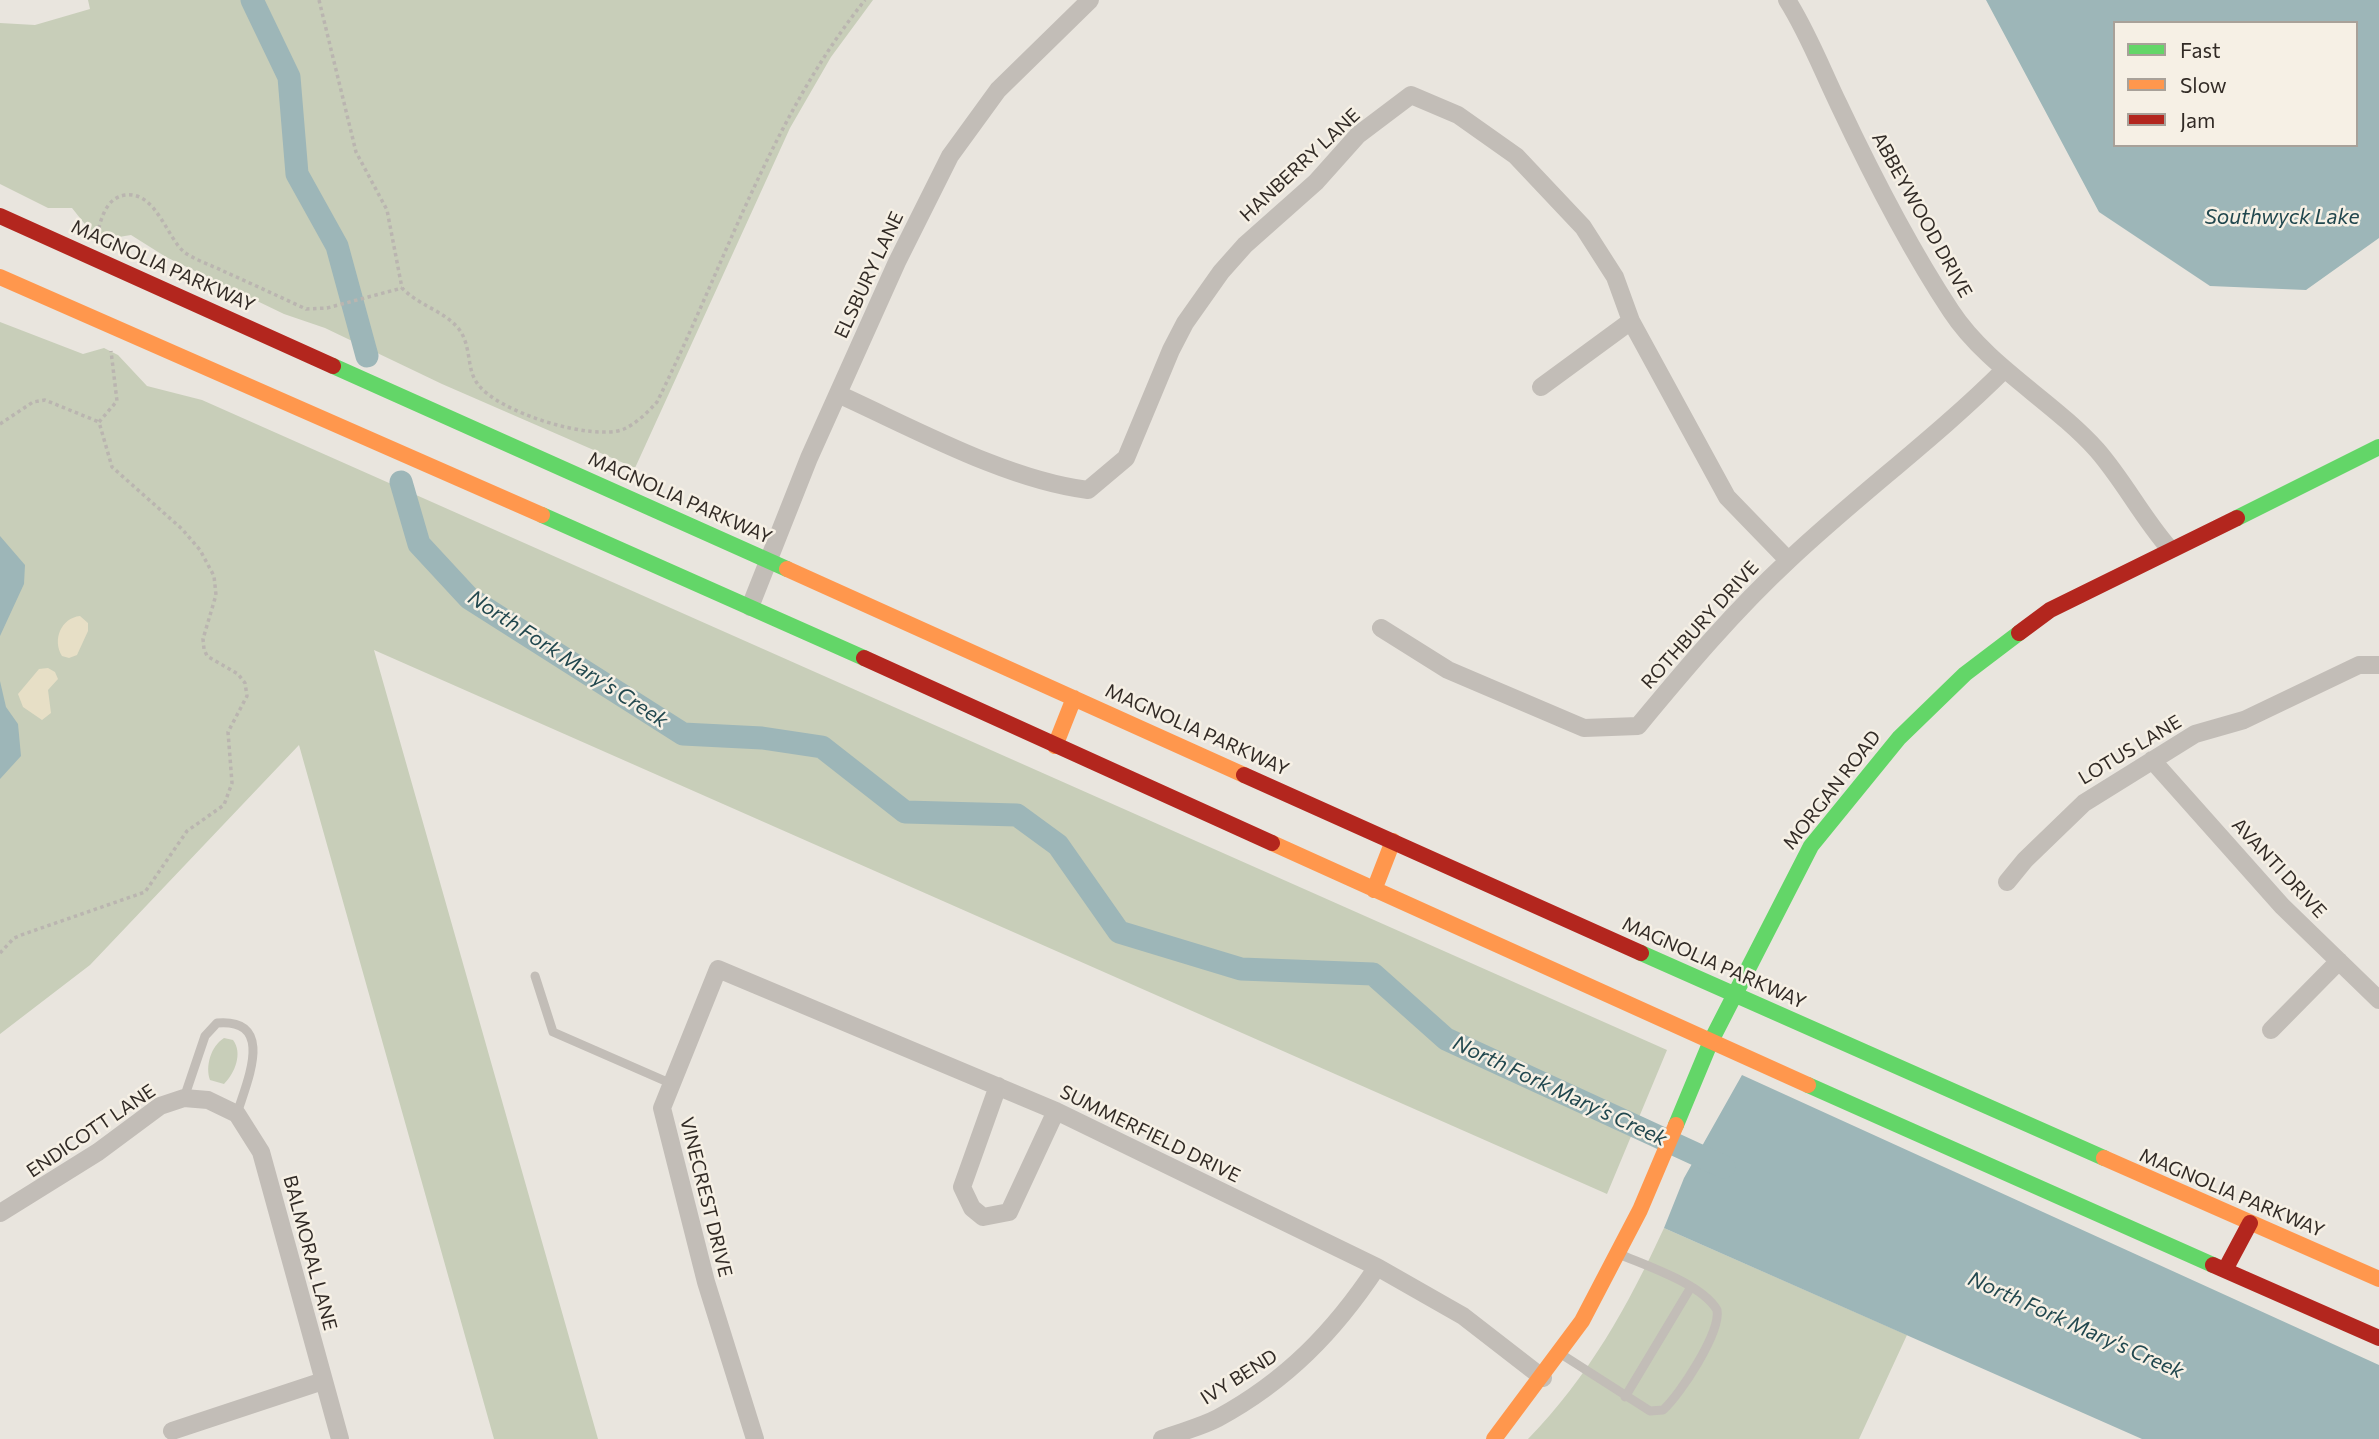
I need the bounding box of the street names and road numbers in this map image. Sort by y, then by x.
street label: HANBERRY LANE [1235,104,1365,226]
street label: ABBEYWOOD DRIVE [1867,128,1977,302]
street label: ELSBURY LANE [830,208,908,342]
street label: MAGNOLIA PARKWAY [68,215,258,317]
street label: MAGNOLIA PARKWAY [585,447,775,549]
street label: ROTHBURY DRIVE [1636,556,1764,694]
street label: MAGNOLIA PARKWAY [1102,679,1292,781]
street label: LOTUS LANE [2074,710,2186,790]
street label: MORGAN ROAD [1778,726,1886,854]
street label: AVANTI DRIVE [2227,813,2331,923]
street label: MAGNOLIA PARKWAY [1619,912,1809,1014]
street label: ENDICOTT LANE [22,1079,160,1183]
street label: SUMMERFIELD DRIVE [1056,1080,1244,1188]
street label: VINECREST DRIVE [675,1115,737,1279]
street label: MAGNOLIA PARKWAY [2136,1144,2328,1242]
street label: BALMORAL LANE [278,1173,342,1333]
street label: IVY BEND [1196,1344,1282,1410]

